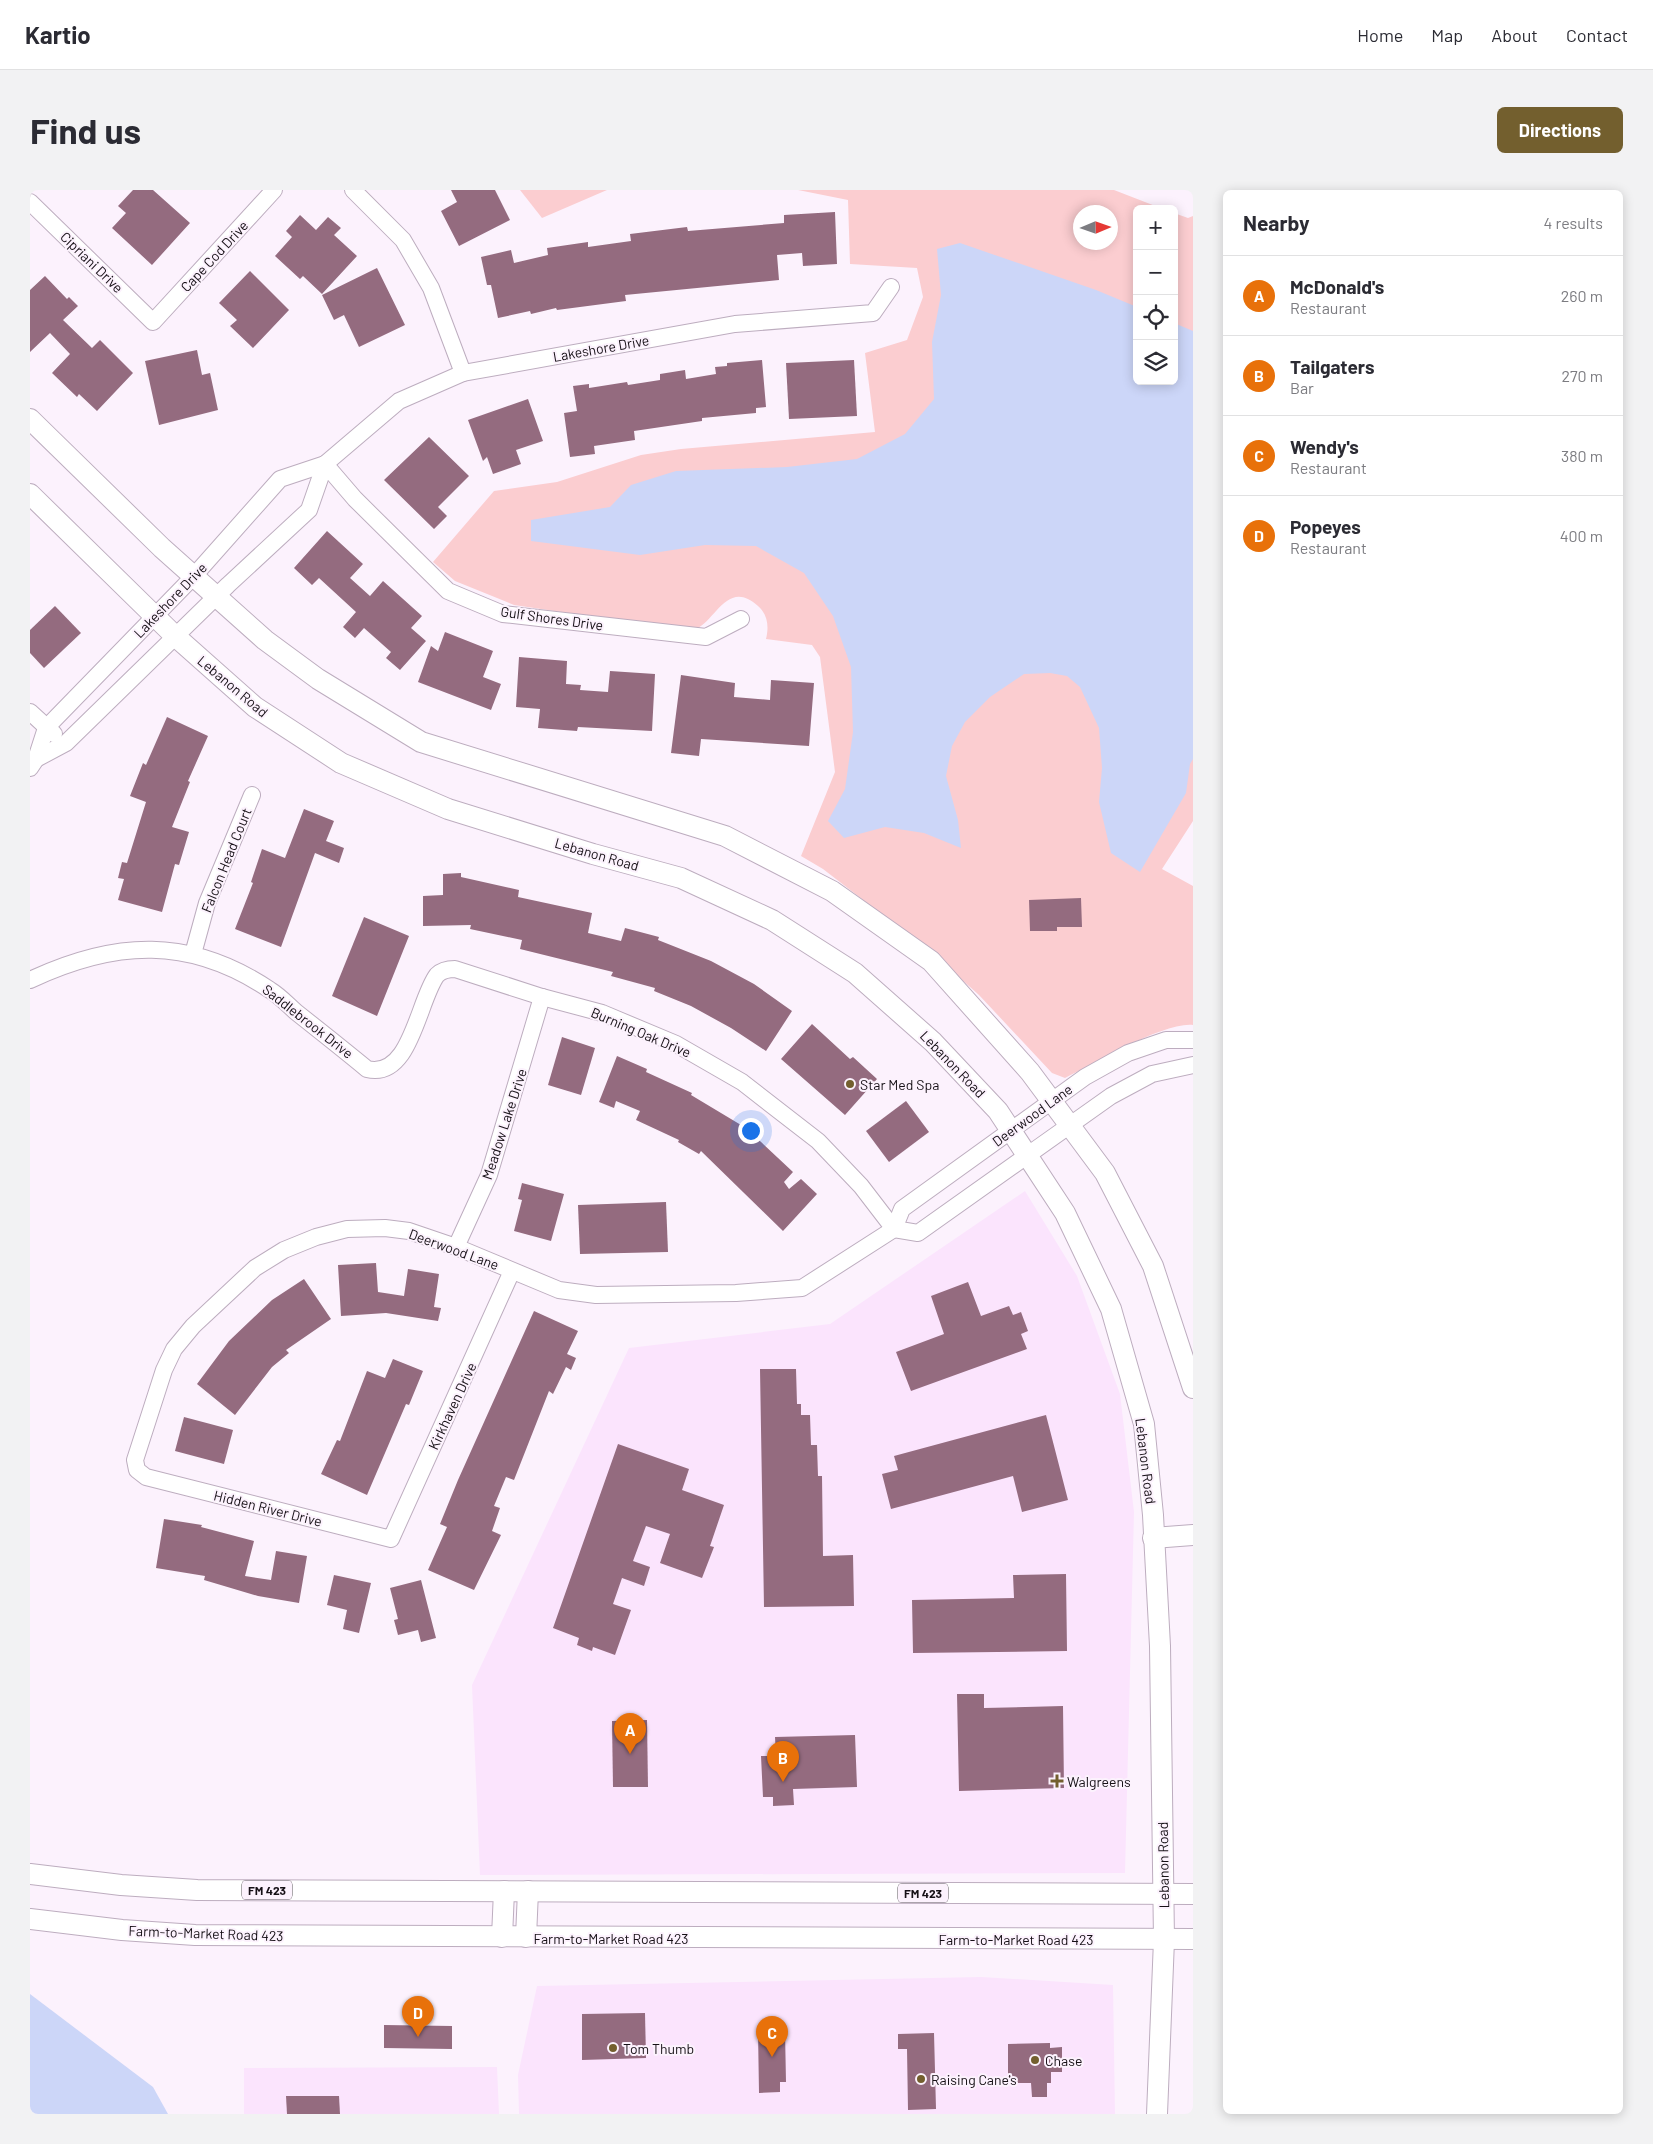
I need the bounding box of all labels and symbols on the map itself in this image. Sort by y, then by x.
north arrow [1073,205,1118,250]
street label: Cape Cod Drive [177,217,251,295]
street label: Cipriani Drive [57,228,127,296]
street label: Lakeshore Drive [552,331,650,365]
street label: Lakeshore Drive [130,559,210,641]
street label: Gulf Shores Drive [500,602,604,634]
street label: Lebanon Road [194,652,272,720]
street label: Falcon Head Court [197,805,255,915]
street label: Lebanon Road [553,834,641,874]
street label: Saddlebrook Drive [259,980,357,1062]
street label: Burning Oak Drive [588,1003,694,1061]
street label: Lebanon Road [917,1027,989,1101]
street label: Meadow Lake Drive [478,1066,530,1182]
place label: Star Med Spa [860,1076,939,1093]
marker: Star Med Spa [844,1078,856,1090]
street label: Deerwood Lane [989,1080,1075,1150]
your location [738,1118,764,1144]
street label: Deerwood Lane [407,1225,501,1273]
street label: Kirkhaven Drive [424,1360,480,1452]
street label: Lebanon Road [1132,1417,1160,1505]
street label: Hidden River Drive [212,1486,324,1530]
pin: A [614,1713,646,1754]
pin: B [767,1741,799,1782]
place label: Walgreens [1067,1773,1131,1790]
marker: Walgreens [1051,1775,1063,1787]
street label: Lebanon Road [1154,1822,1172,1908]
road number: FM 423 [242,1880,292,1900]
road number: FM 423 [898,1884,948,1902]
street label: Farm-to-Market Road 423 [128,1922,284,1944]
street label: Farm-to-Market Road 423 [533,1930,689,1947]
street label: Farm-to-Market Road 423 [938,1931,1094,1948]
pin: D [402,1996,434,2037]
pin: C [756,2016,788,2057]
place label: Tom Thumb [623,2040,694,2057]
marker: Tom Thumb [607,2042,619,2054]
place label: Chase [1045,2052,1082,2069]
marker: Chase [1029,2054,1041,2066]
place label: Raising Cane's [931,2071,1017,2088]
marker: Raising Cane's [915,2073,927,2085]

